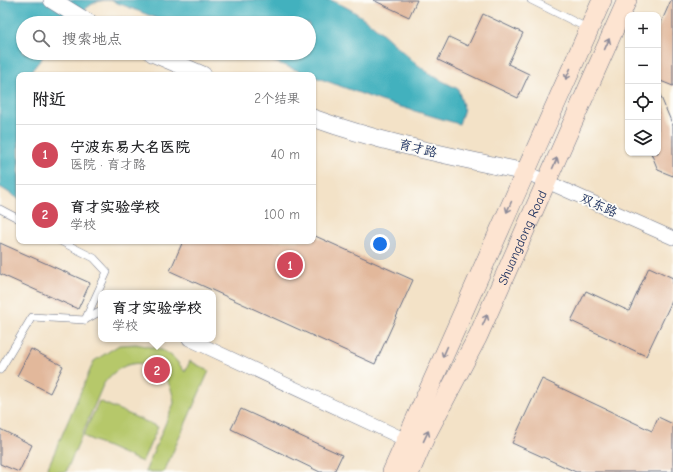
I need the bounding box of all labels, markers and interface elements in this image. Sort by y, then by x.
map controls [625,12,661,156]
button: + [625,12,661,48]
search box [16,16,316,60]
icon: search [30,27,52,49]
text: 搜索地点 [62,30,122,48]
one-way arrow [604,39,612,51]
button: − [625,48,661,84]
one-way arrow [564,68,572,80]
button: locate [625,84,661,120]
text: 附近 [32,90,66,109]
text: 2个结果 [254,91,300,106]
button: layers [625,120,661,156]
street label: 育才路 [397,136,439,160]
text: 宁波东易大名医院 [70,138,190,156]
text: 1 [42,147,48,162]
text: 40 m [271,147,300,162]
text: 医院 · 育才路 [70,157,146,172]
one-way arrow [552,158,559,170]
street label: Shuangdong Road [494,188,549,287]
street label: 双东路 [578,190,620,220]
text: 育才实验学校 [70,198,160,216]
one-way arrow [505,201,512,213]
text: 2 [42,207,48,222]
text: 100 m [264,207,300,222]
text: 学校 [70,217,96,232]
your location [370,234,390,254]
pin: 1 [277,250,303,280]
popup [98,290,216,342]
text: 育才实验学校 [112,299,202,317]
one-way arrow [482,315,489,327]
text: 学校 [112,318,138,333]
one-way arrow [441,346,448,358]
pin: 2 [144,355,170,385]
one-way arrow [423,431,430,443]

